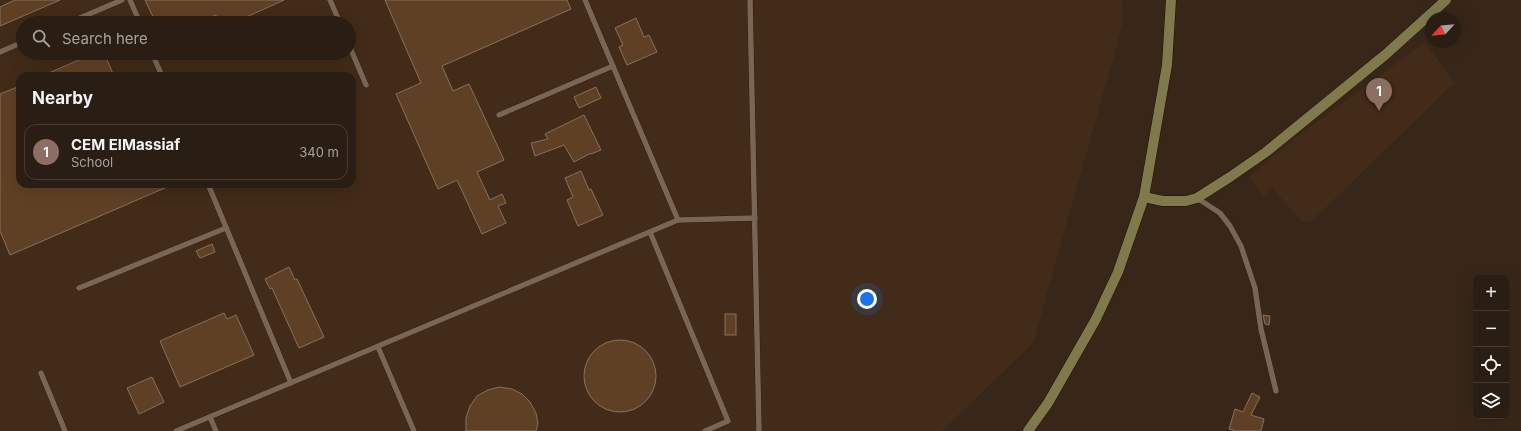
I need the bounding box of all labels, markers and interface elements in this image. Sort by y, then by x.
north arrow [1425,12,1461,48]
search box [16,16,356,60]
icon: search [30,27,52,49]
text: Search here [62,29,148,48]
pin: 1 [1366,78,1392,111]
text: Nearby [32,88,93,108]
text: CEM ElMassiaf [71,135,180,154]
text: 1 [43,144,49,160]
text: 340 m [299,144,339,160]
text: School [71,154,113,170]
map controls [1473,275,1509,419]
button: + [1473,275,1509,311]
your location [857,289,877,309]
button: − [1473,311,1509,347]
button: locate [1473,347,1509,383]
button: layers [1473,383,1509,419]

